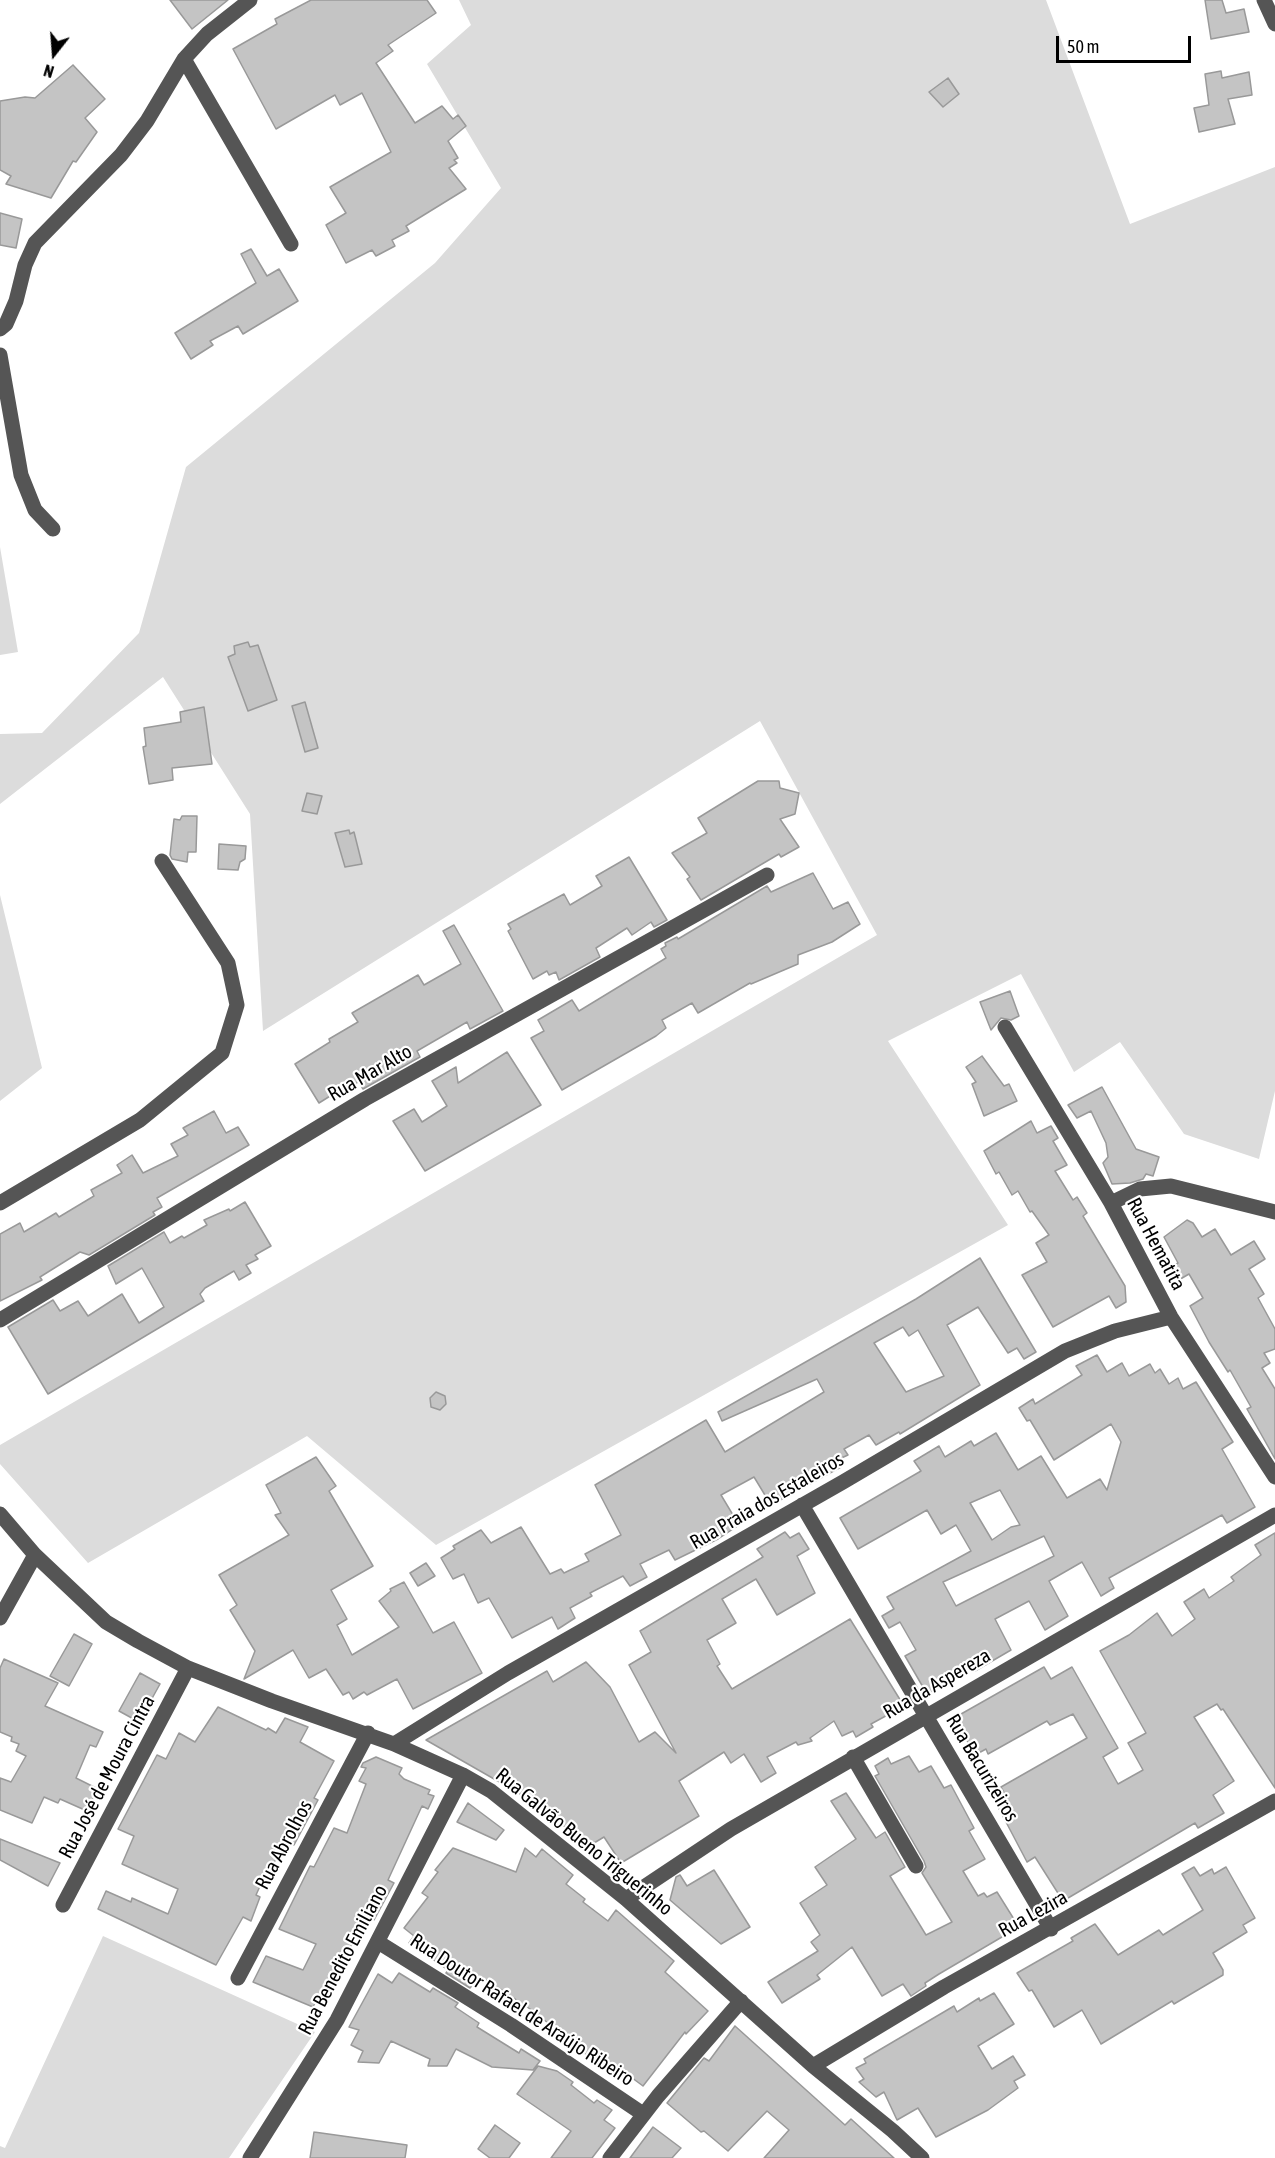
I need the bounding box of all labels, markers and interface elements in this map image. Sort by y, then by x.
north arrow [24,24,84,84]
scale bar [1059,24,1194,62]
text: 50 m [1067,36,1099,57]
text: N [42,61,56,81]
street label: Rua Mar Alto [324,1039,416,1107]
street label: Rua Hematita [1122,1194,1190,1294]
street label: Rua Praia dos Estaleiros [686,1447,848,1555]
street label: Rua da Aspereza [879,1644,995,1724]
street label: Rua José de Moura Cintra [54,1691,160,1863]
street label: Rua Bacurizeiros [941,1710,1023,1826]
street label: Rua Galvão Bueno Triguerinho [491,1763,677,1921]
street label: Rua Abrolhos [250,1796,318,1894]
street label: Rua Benedito Emiliano [293,1881,393,2039]
street label: Rua Lezira [994,1885,1072,1943]
street label: Rua Doutor Rafael de Araújo Ribeiro [406,1929,638,2091]

